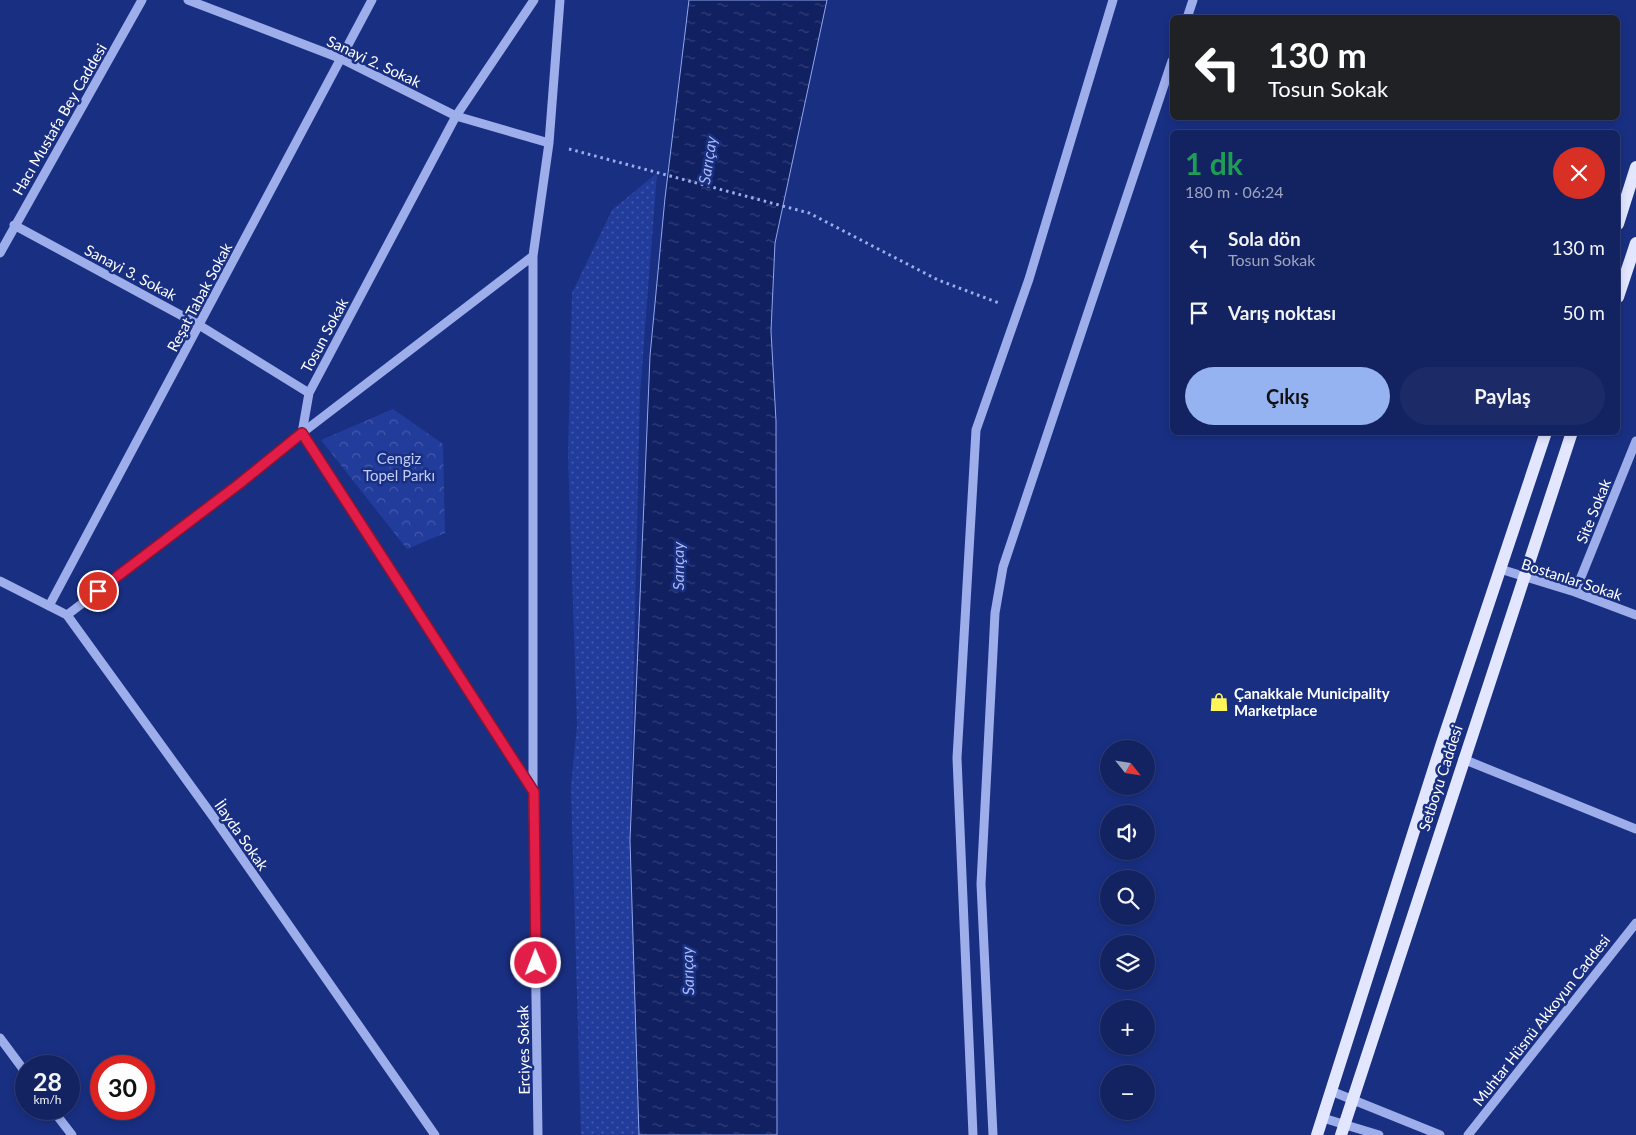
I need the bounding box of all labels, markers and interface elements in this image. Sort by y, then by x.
street label: Sanayi 2. Sokak [324,31,424,91]
text: 130 m [1268,33,1367,75]
icon: left [1185,35,1250,100]
street label: Hacı Mustafa Bey Caddesi [8,40,110,198]
text: Tosun Sokak [1268,75,1388,102]
water label: Sarıçay [694,134,720,185]
text: 1 dk [1185,145,1243,181]
button: close [1553,147,1605,199]
text: 180 m · 06:24 [1185,182,1284,201]
text: Sola dön [1228,227,1301,250]
icon: left [1185,234,1213,262]
text: 130 m [1551,236,1605,259]
street label: Reşat Tabak Sokak [163,239,235,354]
street label: Sanayi 3. Sokak [82,240,180,304]
text: Tosun Sokak [1228,250,1315,269]
street label: Tosun Sokak [297,294,351,375]
icon: arrive [1185,299,1213,327]
text: Varış noktası [1228,301,1336,324]
text: 50 m [1562,301,1605,324]
button: Çıkış [1185,367,1390,425]
button: Paylaş [1400,367,1605,425]
park label: Cengiz Topel Parkı [363,449,435,484]
street label: Site Sokak [1572,476,1614,546]
water label: Sarıçay [668,541,687,590]
street label: Bostanlar Sokak [1519,554,1625,604]
pin [77,570,119,612]
icon: arrive [84,577,112,605]
place label: Çanakkale Municipality Marketplace [1234,684,1390,719]
shop icon: Çanakkale Municipality Marketplace [1208,691,1230,713]
street label: Setboyu Caddesi [1414,723,1466,833]
north arrow [1100,740,1155,795]
map controls [1100,740,1155,1120]
street label: İlayda Sokak [211,796,273,874]
button: sound [1100,805,1155,860]
button: search [1100,870,1155,925]
street label: Muhtar Hüsnü Akkoyun Caddesi [1469,931,1613,1109]
button: layers [1100,935,1155,990]
position arrow [509,936,561,988]
water label: Sarıçay [677,946,697,996]
button: + [1100,1000,1155,1055]
street label: Erciyes Sokak [513,1005,533,1095]
speed limit sign: 30 [90,1055,155,1120]
button: − [1100,1065,1155,1120]
text: 28 [33,1066,62,1096]
text: km/h [33,1092,62,1107]

